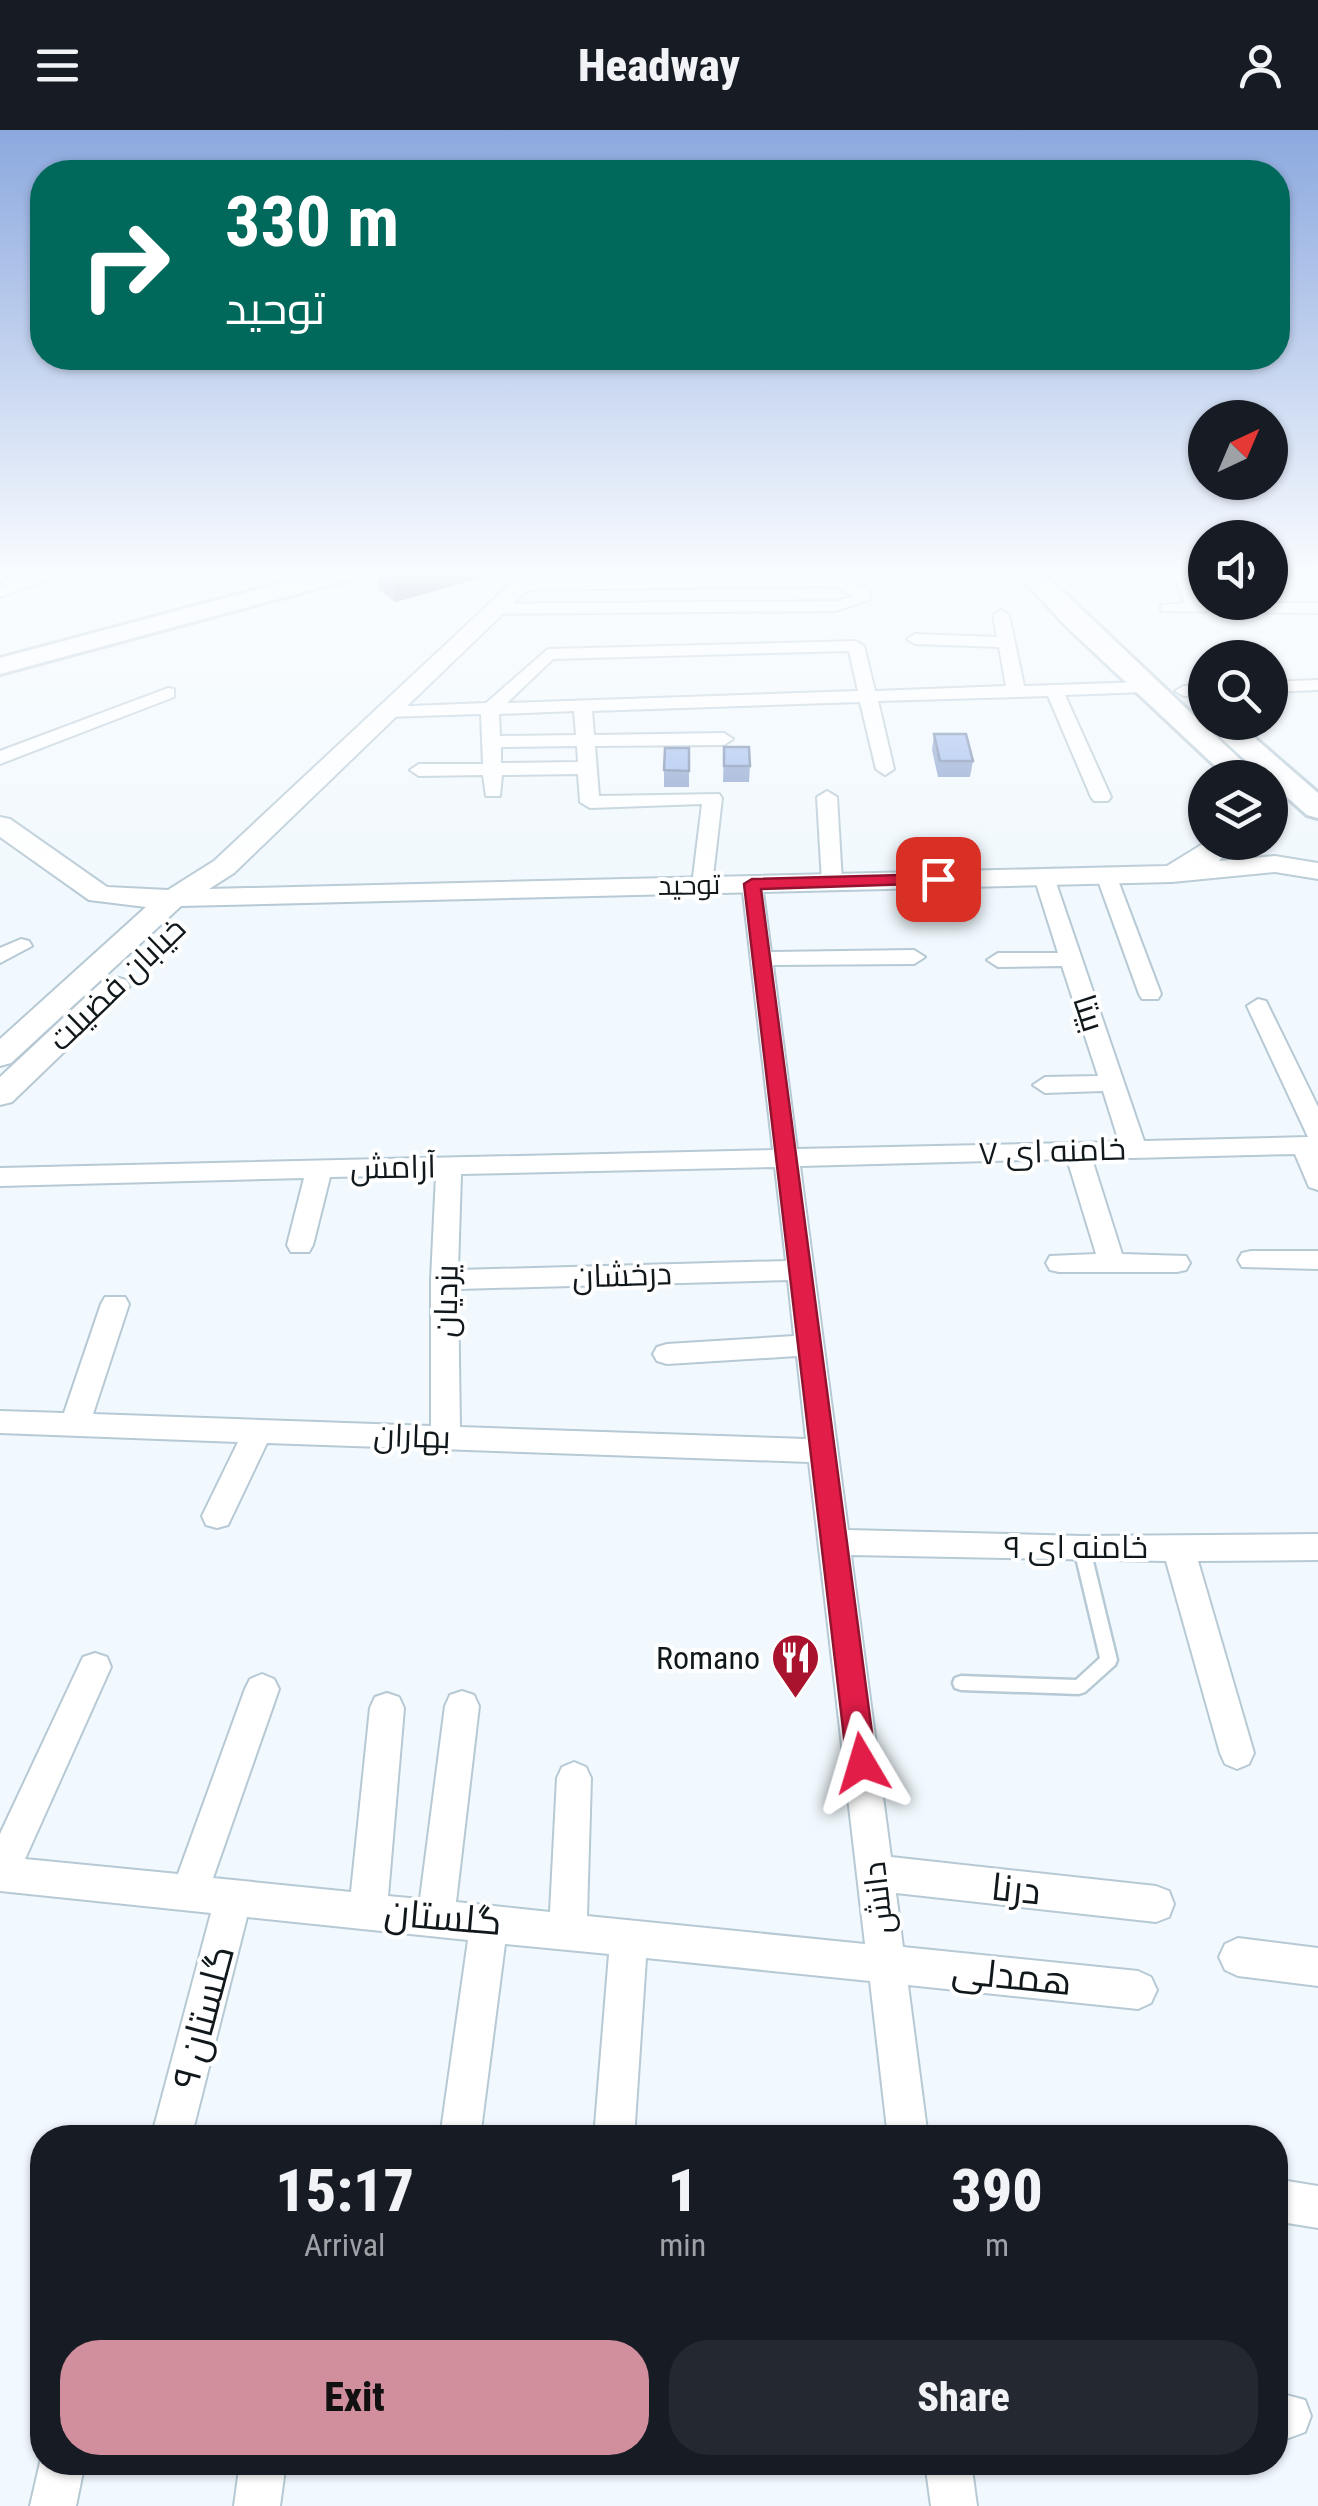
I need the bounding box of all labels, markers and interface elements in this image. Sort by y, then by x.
icon: menu [30,38,85,93]
icon: person [1233,38,1288,93]
text: Headway [578,39,740,92]
text: 330 m [225,181,399,263]
icon: right [60,200,190,330]
text: توحید [225,282,325,335]
north arrow [1188,400,1288,500]
map controls [1188,400,1288,860]
button: sound [1188,520,1288,620]
button: search [1188,640,1288,740]
button: layers [1188,760,1288,860]
pin [896,837,981,922]
icon: arrive [911,852,966,907]
street label: توحید [658,868,721,902]
street label: خیابان فضیلت [41,909,193,1059]
street label: بیتا [1065,990,1113,1036]
street label: خامنه ای ۷ [978,1129,1126,1173]
street label: آرامش [350,1147,437,1187]
street label: درخشان [571,1254,673,1296]
street label: یزدیان [426,1264,466,1338]
street label: بهاران [373,1416,451,1456]
street label: خامنه ای ۹ [1004,1528,1148,1566]
restaurant icon: Romano [769,1632,821,1700]
place label: Romano [656,1639,760,1677]
position arrow [810,1711,914,1815]
street label: دانش [855,1860,901,1936]
street label: درنا [989,1865,1043,1913]
street label: گلستان [382,1890,504,1944]
street label: گلستان ۹ [163,1941,243,2093]
street label: همدلی [950,1948,1074,2005]
text: 15:17 [275,2155,414,2226]
text: 1 [667,2155,698,2226]
text: 390 [951,2155,1043,2226]
text: Arrival [304,2226,385,2264]
text: min [659,2226,706,2264]
text: m [985,2226,1009,2264]
button: Exit [60,2340,649,2455]
button: Share [669,2340,1258,2455]

